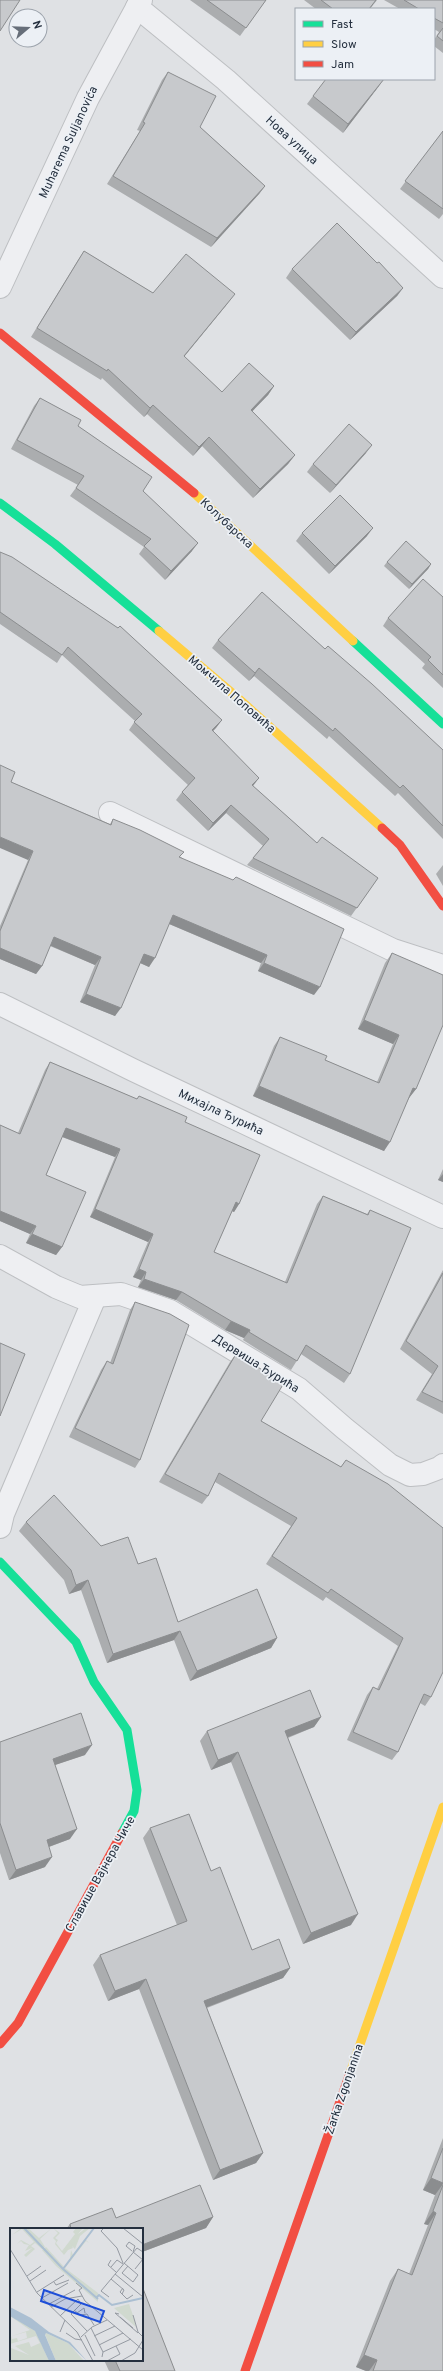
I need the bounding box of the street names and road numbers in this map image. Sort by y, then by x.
street label: Muharema Suljanovića [36,84,102,201]
street label: Нова улица [262,113,321,169]
street label: Колубарска [196,495,256,553]
street label: Момчила Поповића [184,652,279,737]
street label: Михајла Ђурића [175,1086,266,1140]
street label: Дервиша Ђурића [209,1331,302,1397]
street label: Славише Вајнера Чиче [62,1814,139,1935]
street label: Žarka Zgonjanina [322,2042,368,2137]

